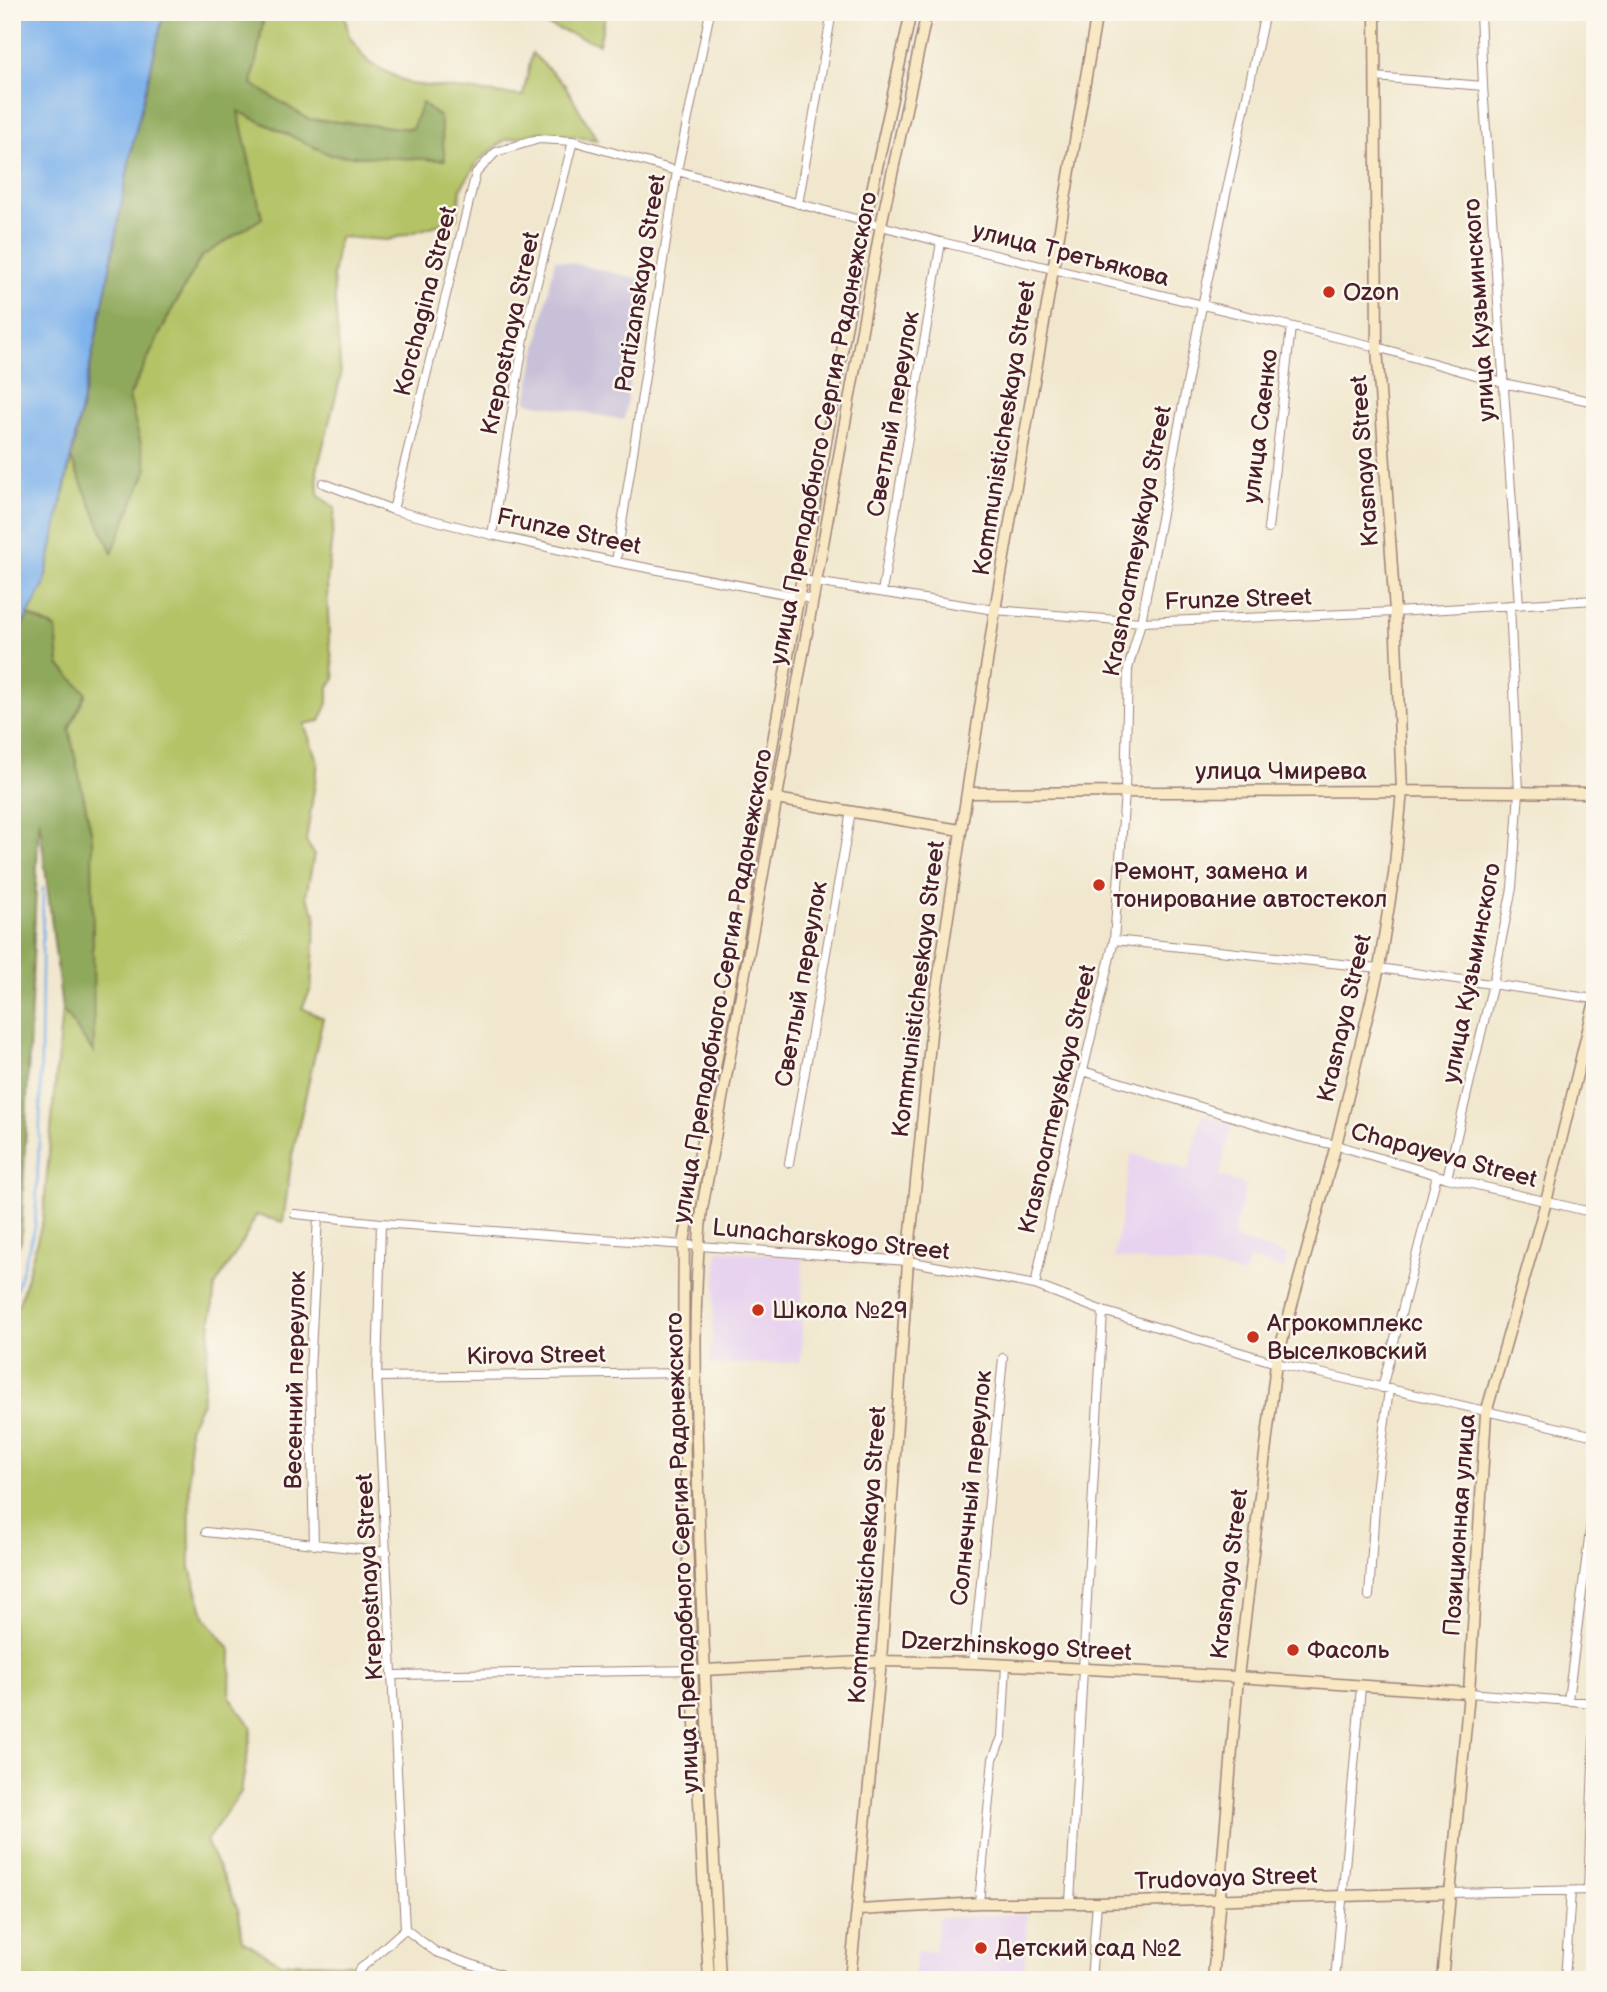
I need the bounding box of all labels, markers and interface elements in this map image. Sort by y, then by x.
street label: Partizanskaya Street [609,171,672,394]
street label: улица Преподобного Сергия Радонежского [763,189,884,667]
street label: улица Кузьминского [1457,197,1502,423]
street label: Korchagina Street [388,202,463,399]
street label: улица Третьякова [970,216,1172,293]
street label: Krepostnaya Street [475,228,546,438]
street label: Kommunisticheskaya Street [967,278,1042,578]
place label: Ozon [1343,278,1399,307]
marker: Ozon [1321,284,1337,300]
street label: Светлый переулок [861,309,926,519]
street label: улица Саенко [1237,347,1284,505]
street label: Krasnaya Street [1344,374,1385,548]
street label: Krasnoarmeyskaya Street [1097,402,1178,679]
street label: Frunze Street [494,502,644,561]
street label: Frunze Street [1164,582,1313,617]
street label: улица Преподобного Сергия Радонежского [666,747,779,1226]
street label: улица Чмирева [1195,757,1367,786]
street label: Kommunisticheskaya Street [886,838,951,1139]
place label: Ремонт, замена и тонирование автостекол [1113,857,1387,914]
street label: улица Кузьминского [1436,861,1507,1086]
marker: Ремонт, замена и тонирование автостекол [1091,877,1107,893]
street label: Светлый переулок [769,879,834,1089]
street label: Krasnaya Street [1311,930,1378,1105]
street label: Krasnoarmeyskaya Street [1012,961,1103,1237]
street label: Chapayeva Street [1348,1117,1541,1194]
street label: Lunacharskogo Street [711,1213,952,1266]
street label: Весенний переулок [279,1270,312,1490]
place label: Школа №29 [772,1296,908,1325]
marker: Школа №29 [750,1302,766,1318]
place label: Агрокомплекс Выселковский [1266,1309,1427,1366]
street label: улица Преподобного Сергия Радонежского [660,1312,705,1794]
marker: Агрокомплекс Выселковский [1245,1329,1261,1345]
street label: Kirova Street [466,1340,607,1371]
street label: Солнечный переулок [945,1369,998,1607]
street label: Kommunisticheskaya Street [843,1404,892,1705]
street label: Позиционная улица [1437,1413,1482,1637]
street label: Krepostnaya Street [350,1472,389,1681]
street label: Krasnaya Street [1205,1486,1254,1661]
street label: Dzerzhinskogo Street [900,1626,1133,1667]
place label: Фасоль [1307,1636,1389,1665]
marker: Фасоль [1285,1642,1301,1658]
street label: Trudovaya Street [1134,1861,1319,1896]
place label: Детский сад №2 [995,1934,1181,1963]
marker: Детский сад №2 [973,1940,989,1956]

